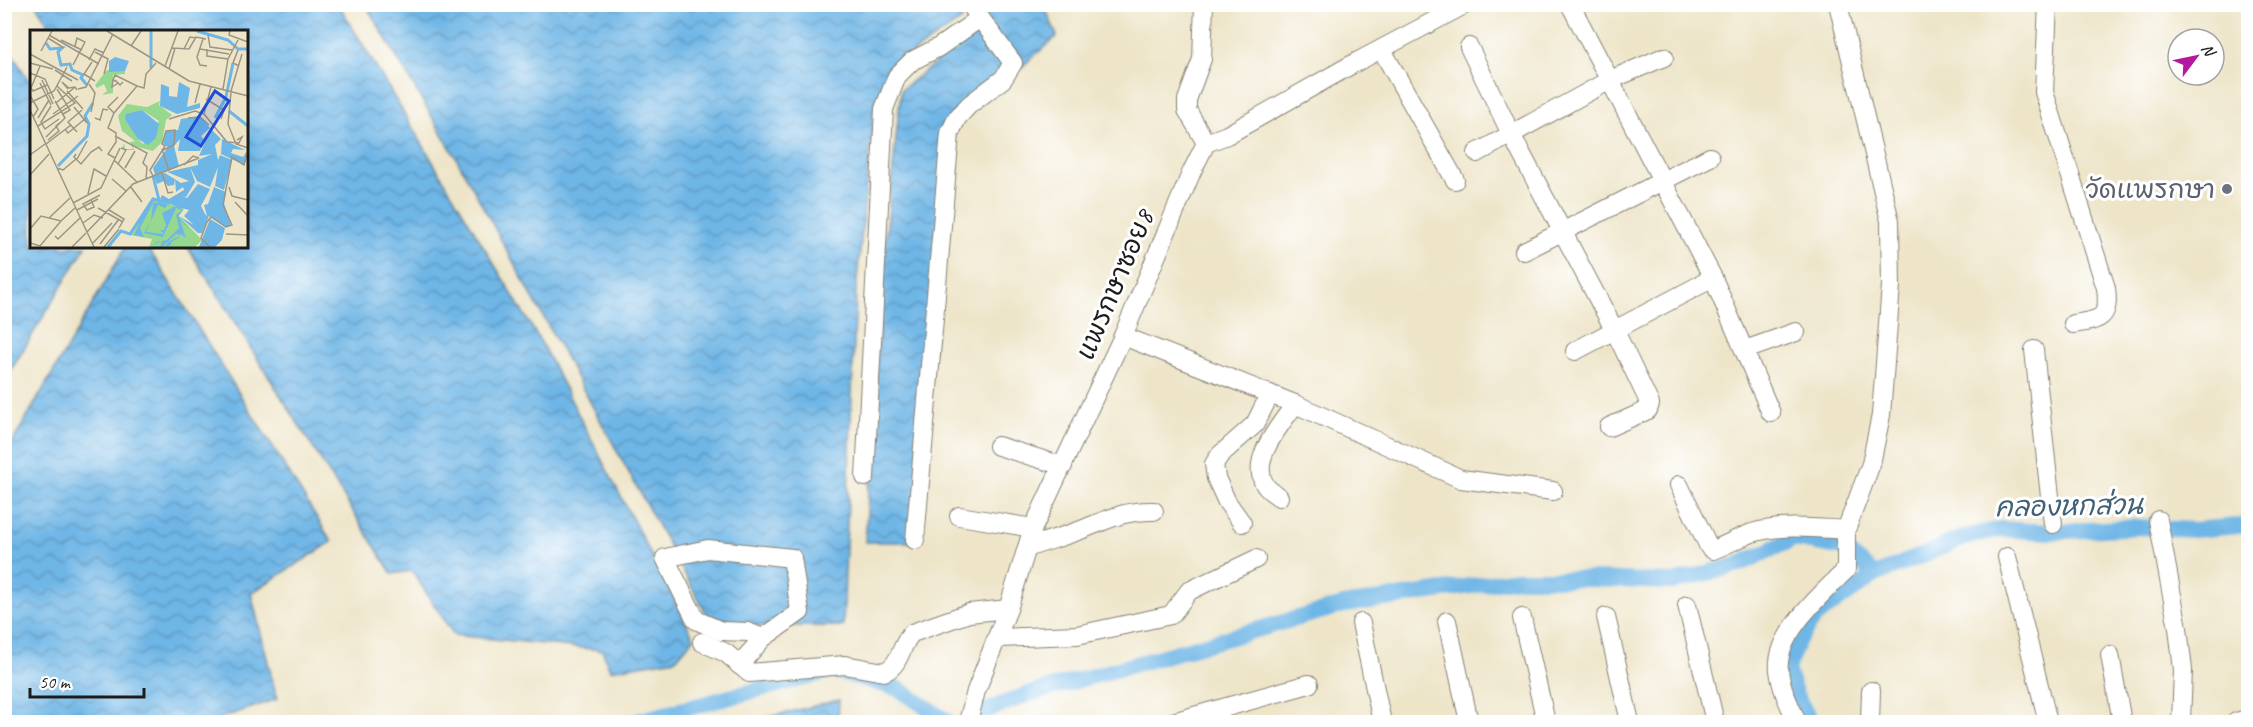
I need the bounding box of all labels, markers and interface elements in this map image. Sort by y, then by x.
north arrow [2166,27,2226,87]
inset map [30,30,248,248]
text: N [2197,40,2221,62]
place label: วัดแพรกษา [2086,173,2215,206]
marker: วัดแพรกษา [2220,182,2234,196]
street label: แพรกษาซอย8 [1069,203,1162,365]
water label: คลองหกส่วน [1995,488,2145,524]
scale bar [30,661,144,699]
text: 50 m [39,671,72,693]

